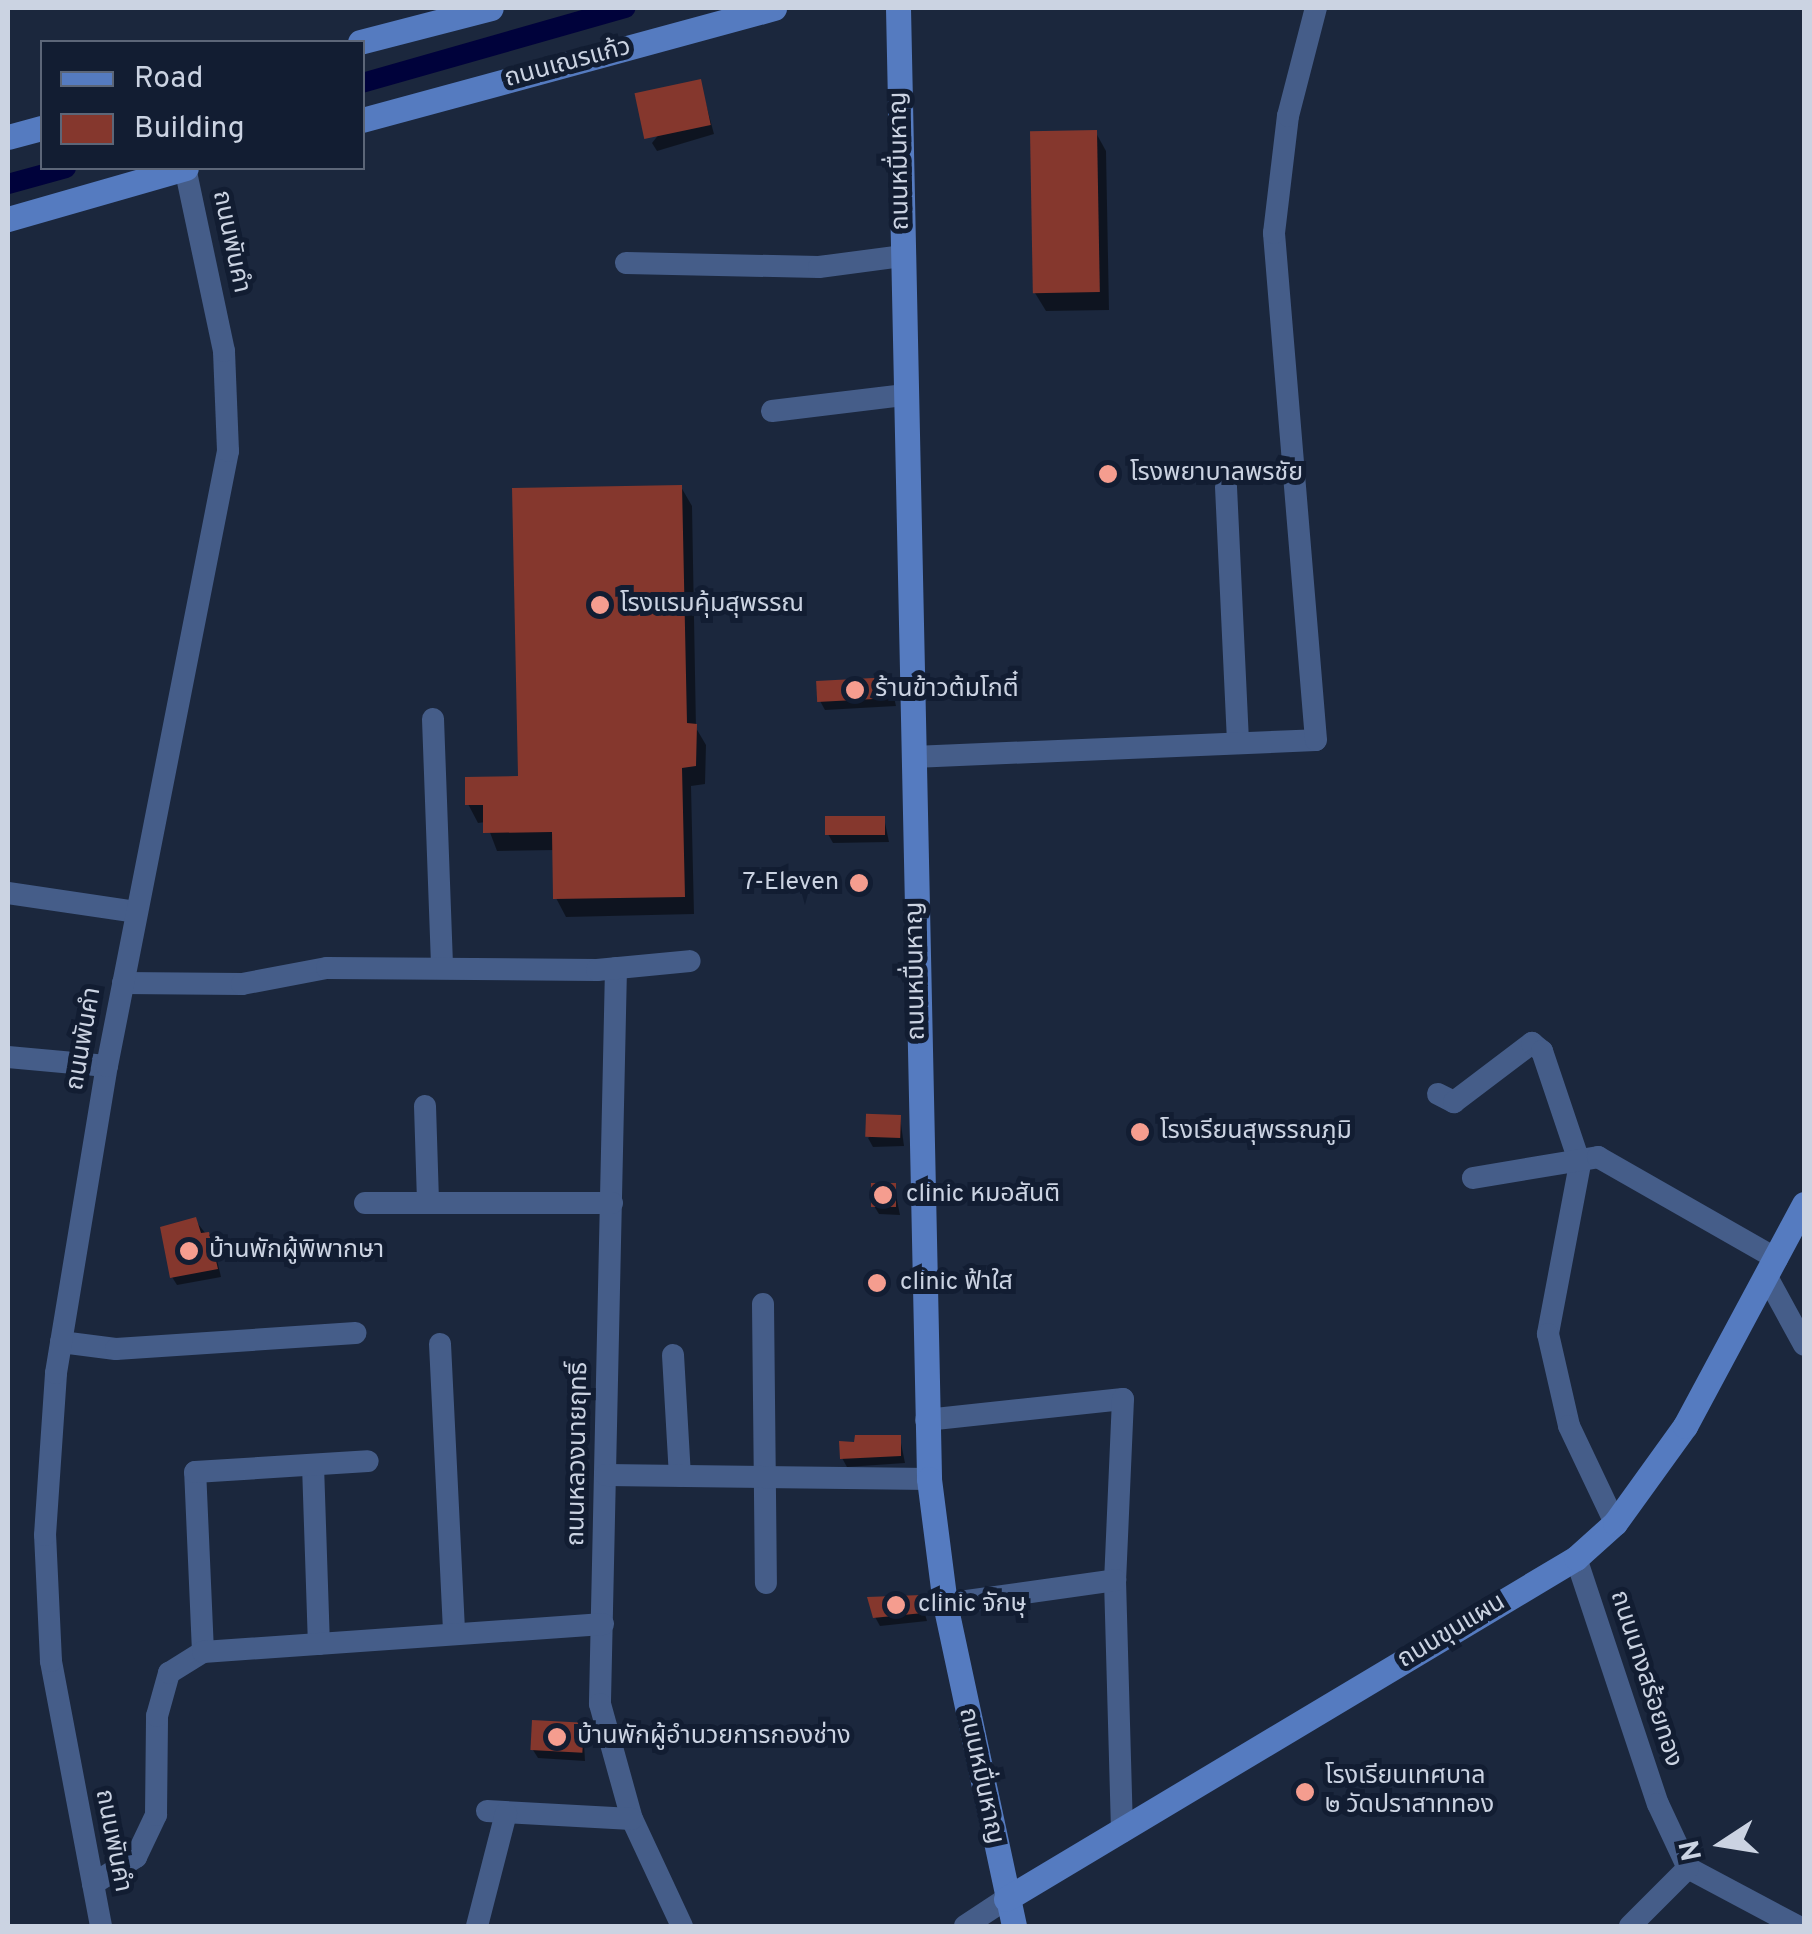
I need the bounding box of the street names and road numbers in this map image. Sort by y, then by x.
street label: ถนนเณรแก้ว [502,33,634,95]
street label: ถนนหมื่นหาญ [885,91,917,231]
street label: ถนนพันคำ [205,188,255,296]
street label: ถนนหมื่นหาญ [901,901,933,1041]
street label: ถนนพันคำ [61,985,109,1093]
street label: ถนนหลวงนายฤทธิ์ [562,1361,596,1547]
street label: ถนนนางสร้อยทอง [1602,1587,1688,1771]
street label: ถนนขุนแผน [1393,1588,1511,1676]
street label: ถนนหมื่นหาญ [951,1705,1009,1847]
street label: ถนนพันคำ [87,1787,137,1895]

